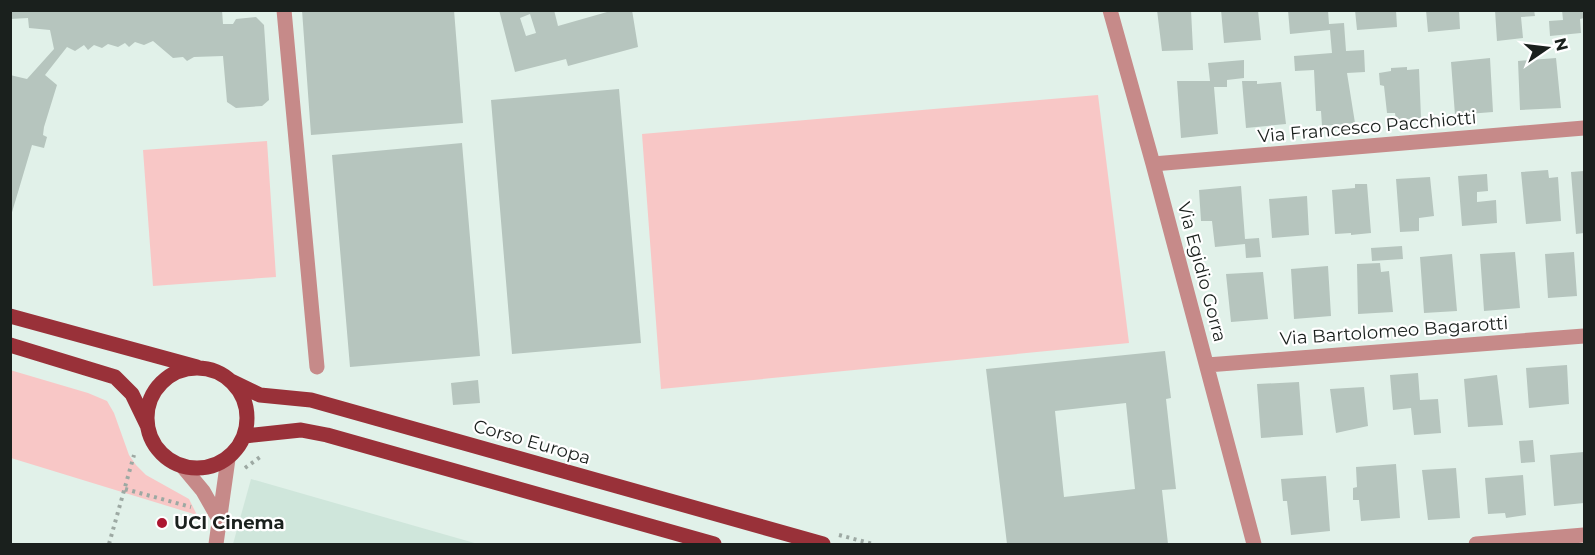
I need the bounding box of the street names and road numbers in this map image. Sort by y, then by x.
street label: Via Francesco Pacchiotti [1257,106,1477,148]
street label: Via Egidio Gorra [1173,200,1231,344]
street label: Via Bartolomeo Bagarotti [1279,312,1509,350]
street label: Corso Europa [471,415,593,469]

